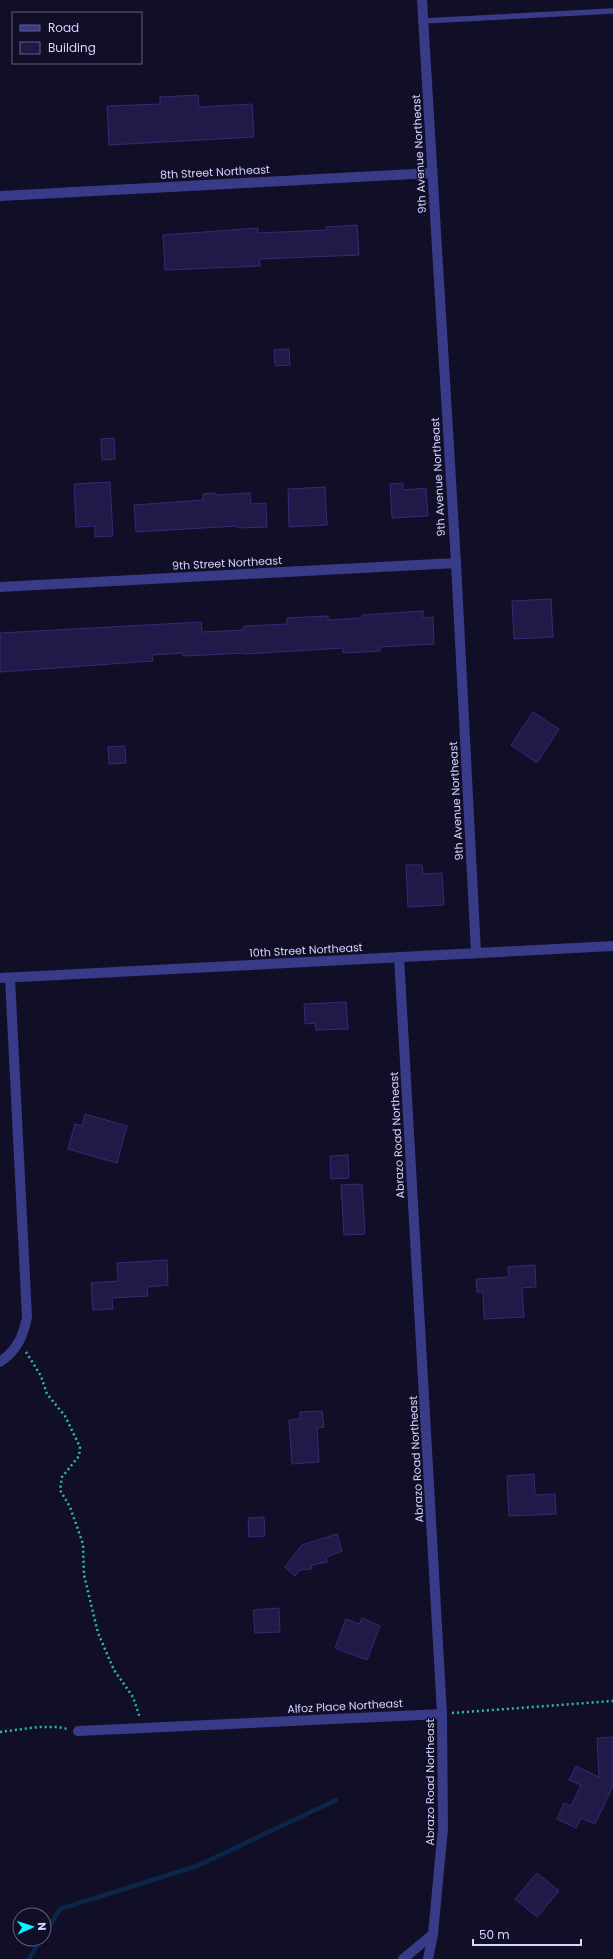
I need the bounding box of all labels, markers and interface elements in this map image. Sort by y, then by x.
legend [12,12,142,64]
text: Road [48,19,79,36]
text: Building [48,39,96,56]
street label: 9th Avenue Northeast [408,94,430,214]
street label: 8th Street Northeast [160,161,270,183]
street label: 9th Avenue Northeast [427,417,449,537]
street label: 9th Street Northeast [172,552,282,574]
street label: 9th Avenue Northeast [445,741,467,861]
street label: 10th Street Northeast [249,939,363,961]
street label: Abrazo Road Northeast [386,1071,408,1199]
street label: Abrazo Road Northeast [405,1395,427,1523]
street label: Alfoz Place Northeast [287,1695,403,1717]
street label: Abrazo Road Northeast [422,1719,438,1845]
north arrow [12,1907,52,1947]
scale bar [473,1921,581,1947]
text: N [34,1922,50,1931]
text: 50 m [479,1926,510,1943]

